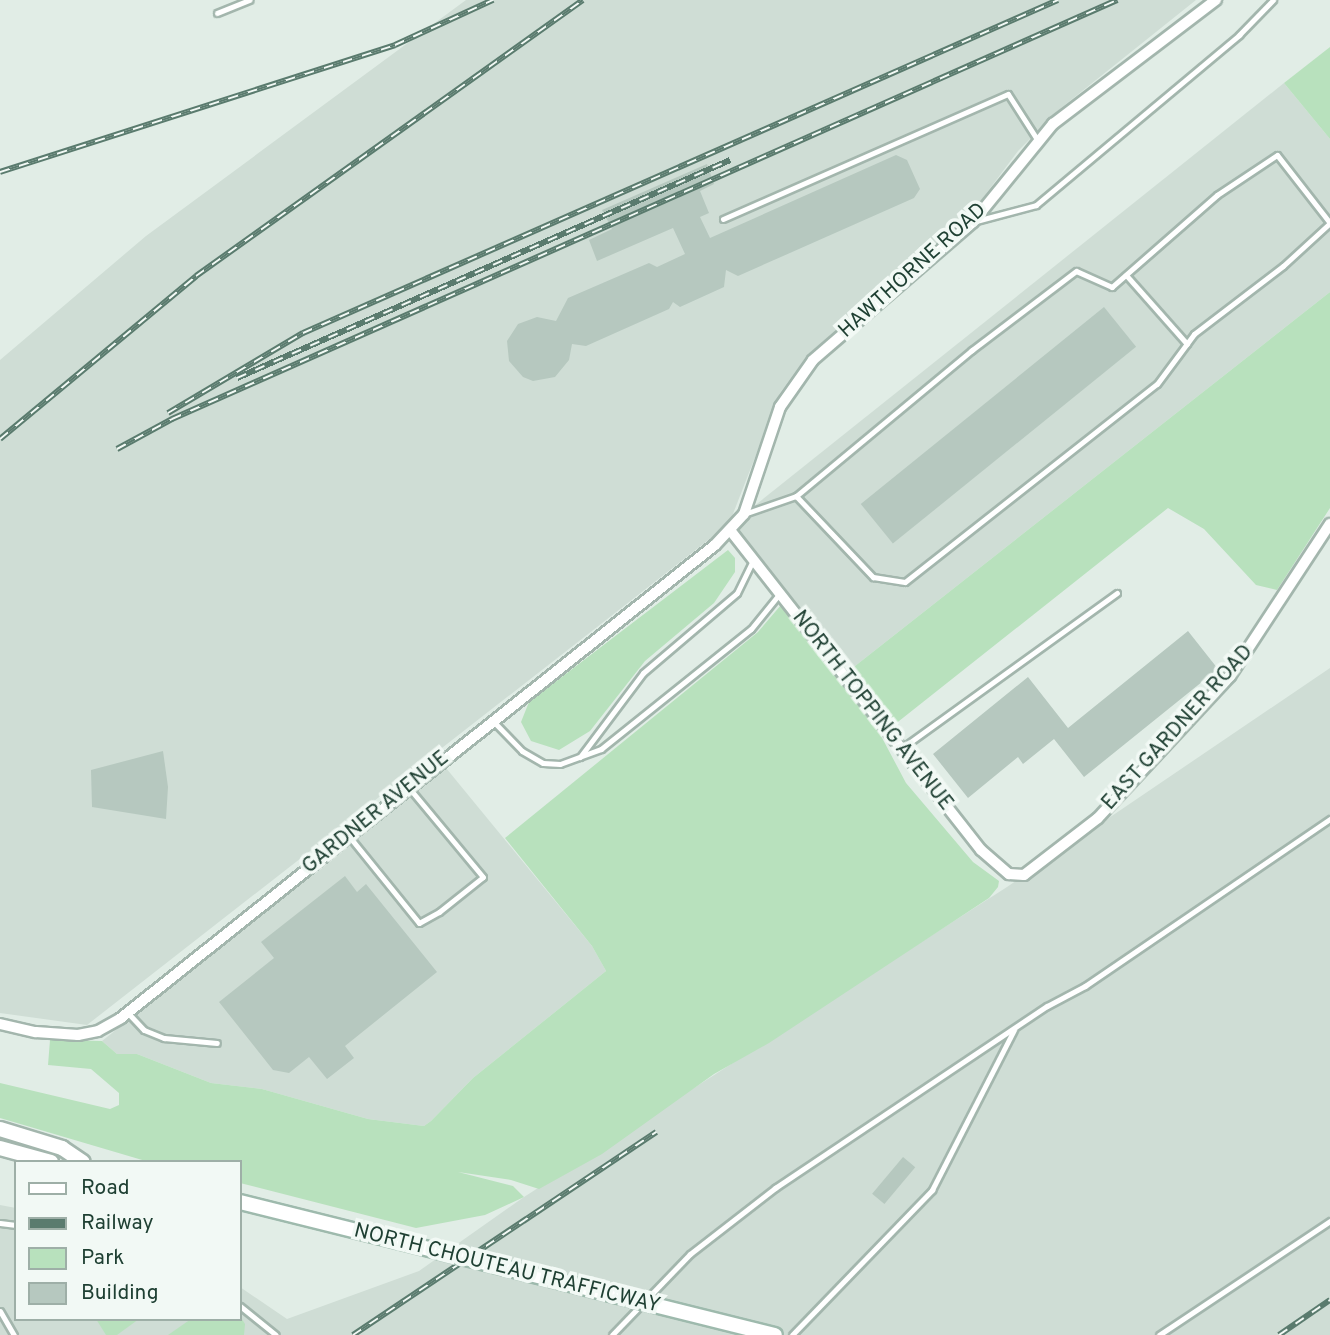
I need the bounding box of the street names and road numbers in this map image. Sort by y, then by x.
street label: HAWTHORNE ROAD [834,198,992,344]
street label: NORTH TOPPING AVENUE [786,605,958,817]
street label: EAST GARDNER ROAD [1097,640,1259,816]
street label: GARDNER AVENUE [297,746,455,880]
street label: NORTH CHOUTEAU TRAFFICWAY [351,1219,663,1319]

